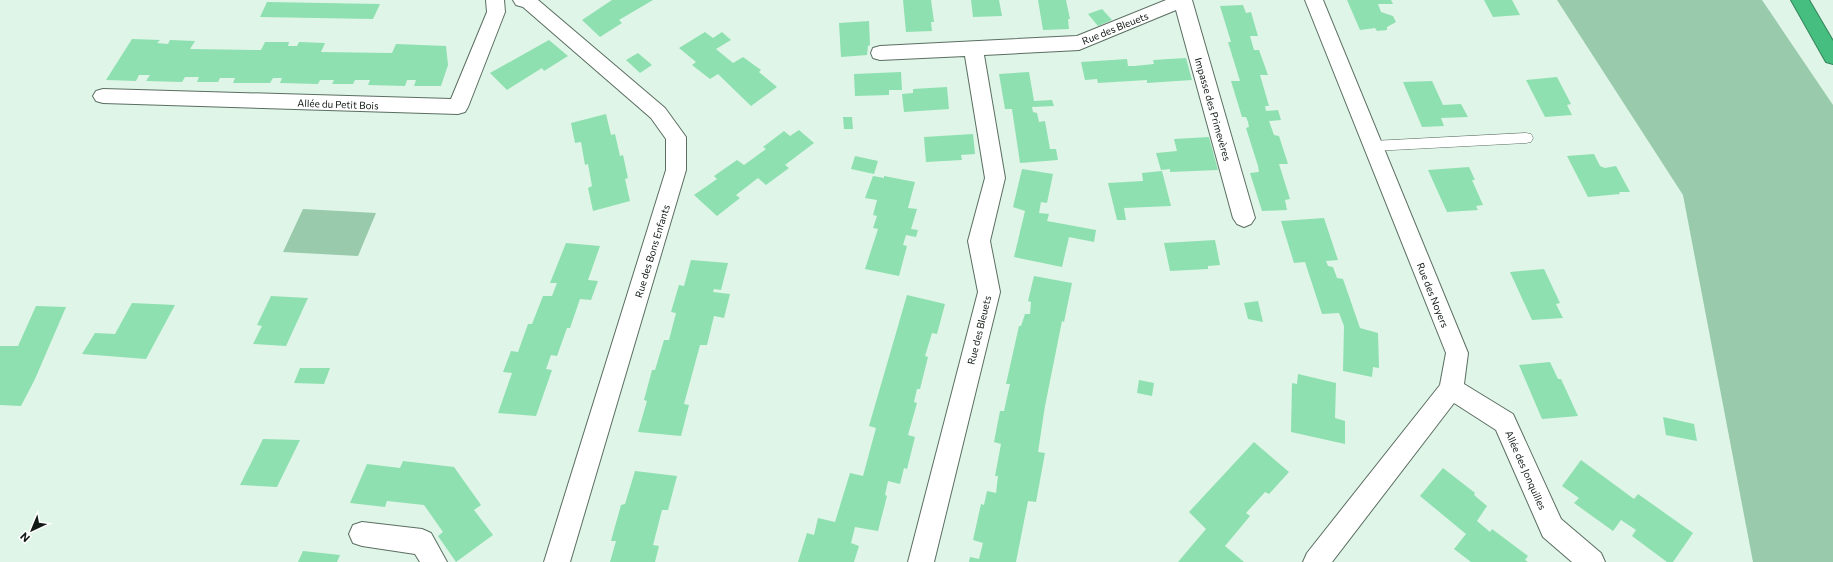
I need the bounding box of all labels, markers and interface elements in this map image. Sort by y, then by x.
street label: Rue des Bleuets [1080,9,1150,47]
street label: Impasse des Primevères [1192,56,1234,163]
street label: Allée du Petit Bois [297,97,379,111]
street label: Rue des Bons Enfants [632,203,672,299]
street label: Rue des Noyers [1415,261,1452,330]
street label: Rue des Bleuets [965,294,993,366]
street label: Allée des Jonquilles [1503,429,1549,512]
north arrow [12,510,52,550]
text: N [17,530,32,545]

